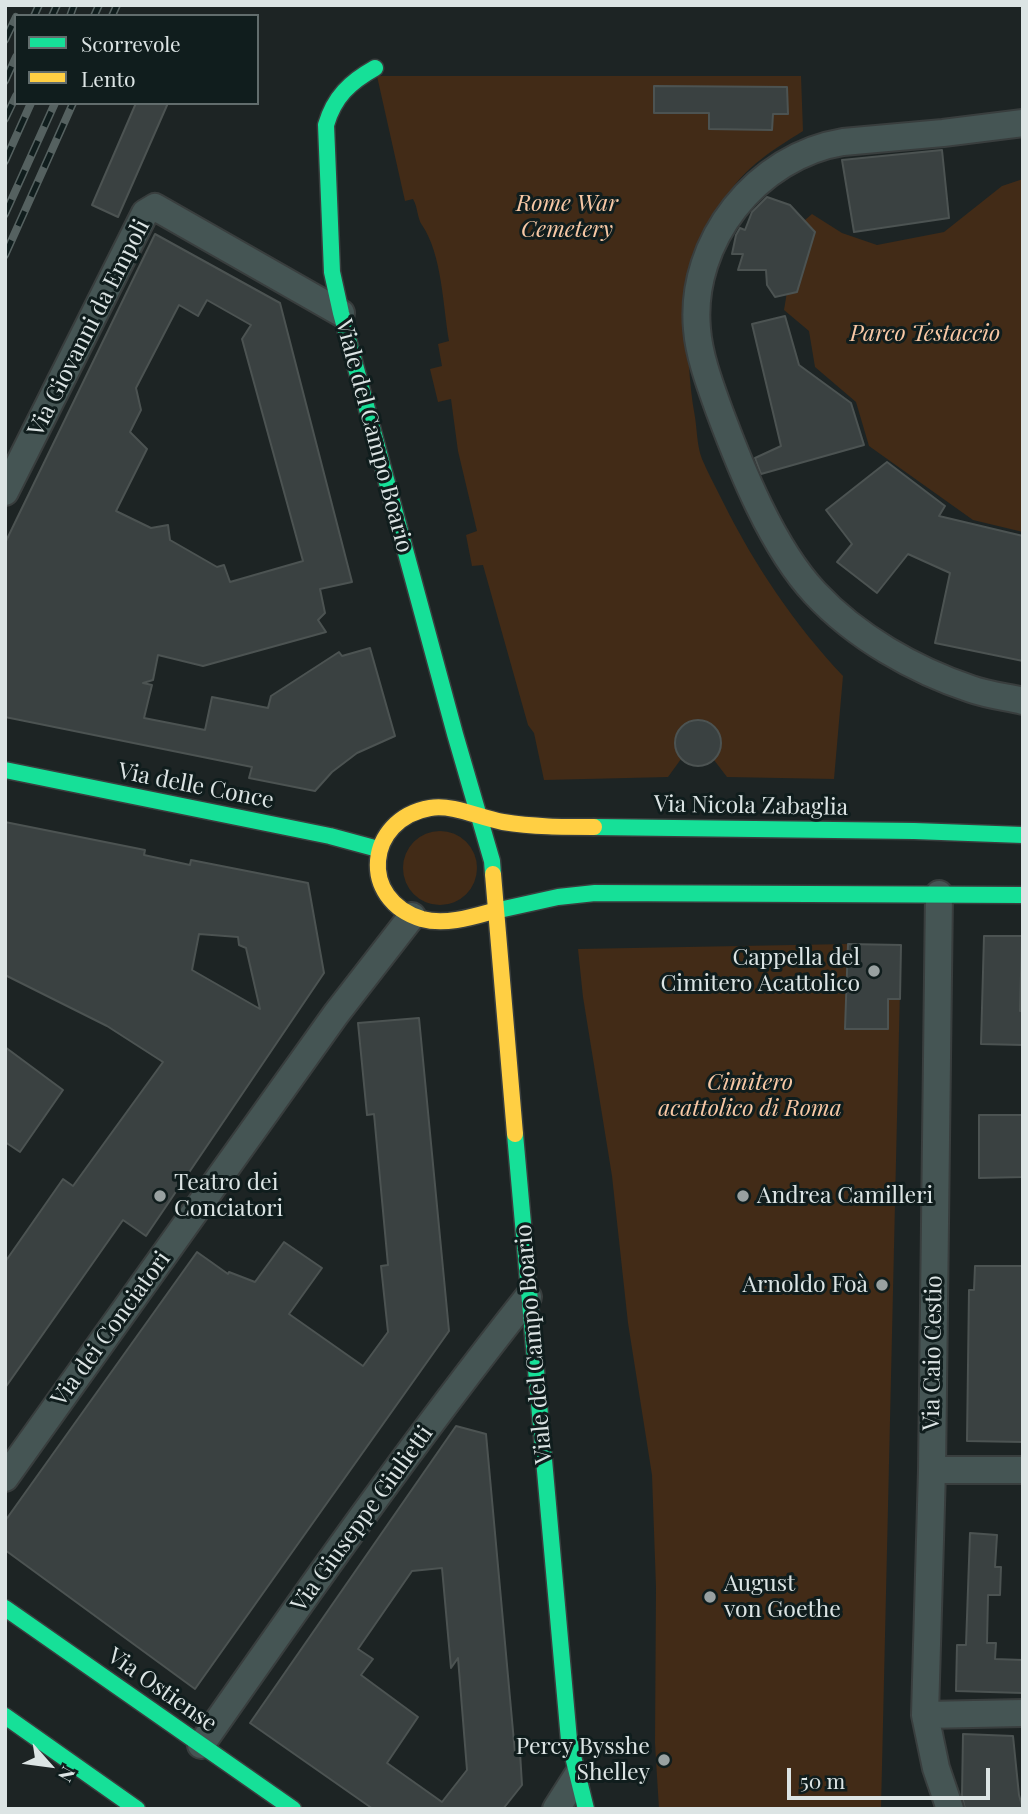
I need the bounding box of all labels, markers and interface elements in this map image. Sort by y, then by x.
legend [14,14,259,105]
text: Scorrevole [81,29,181,57]
text: Lento [81,64,135,92]
park label: Rome War Cemetery [516,190,618,244]
street label: Via Giovanni da Empoli [22,215,156,441]
street label: Viale del Campo Boario [330,316,418,556]
park label: Parco Testaccio [850,320,1000,348]
street label: Via delle Conce [116,757,276,815]
street label: Via Nicola Zabaglia [654,791,848,821]
place label: Cappella del Cimitero Acattolico [660,944,860,998]
marker: Cappella del Cimitero Acattolico [866,963,882,979]
park label: Cimitero acattolico di Roma [658,1069,842,1123]
place label: Teatro dei Conciatori [174,1169,283,1223]
place label: Andrea Camilleri [757,1182,933,1210]
marker: Teatro dei Conciatori [152,1188,168,1204]
marker: Andrea Camilleri [735,1188,751,1204]
street label: Viale del Campo Boario [510,1223,558,1465]
street label: Via dei Conciatori [46,1246,176,1412]
place label: Arnoldo Foà [743,1271,868,1299]
street label: Via Caio Cestio [918,1275,948,1431]
marker: Arnoldo Foà [874,1277,890,1293]
street label: Via Giuseppe Giulietti [285,1421,439,1617]
place label: August von Goethe [724,1570,841,1624]
marker: August von Goethe [702,1589,718,1605]
street label: Via Ostiense [102,1642,222,1738]
north arrow [14,1730,84,1800]
place label: Percy Bysshe Shelley [516,1733,650,1787]
marker: Percy Bysshe Shelley [656,1752,672,1768]
scale bar [790,1755,993,1799]
text: N [53,1763,82,1787]
text: 50 m [800,1766,845,1794]

